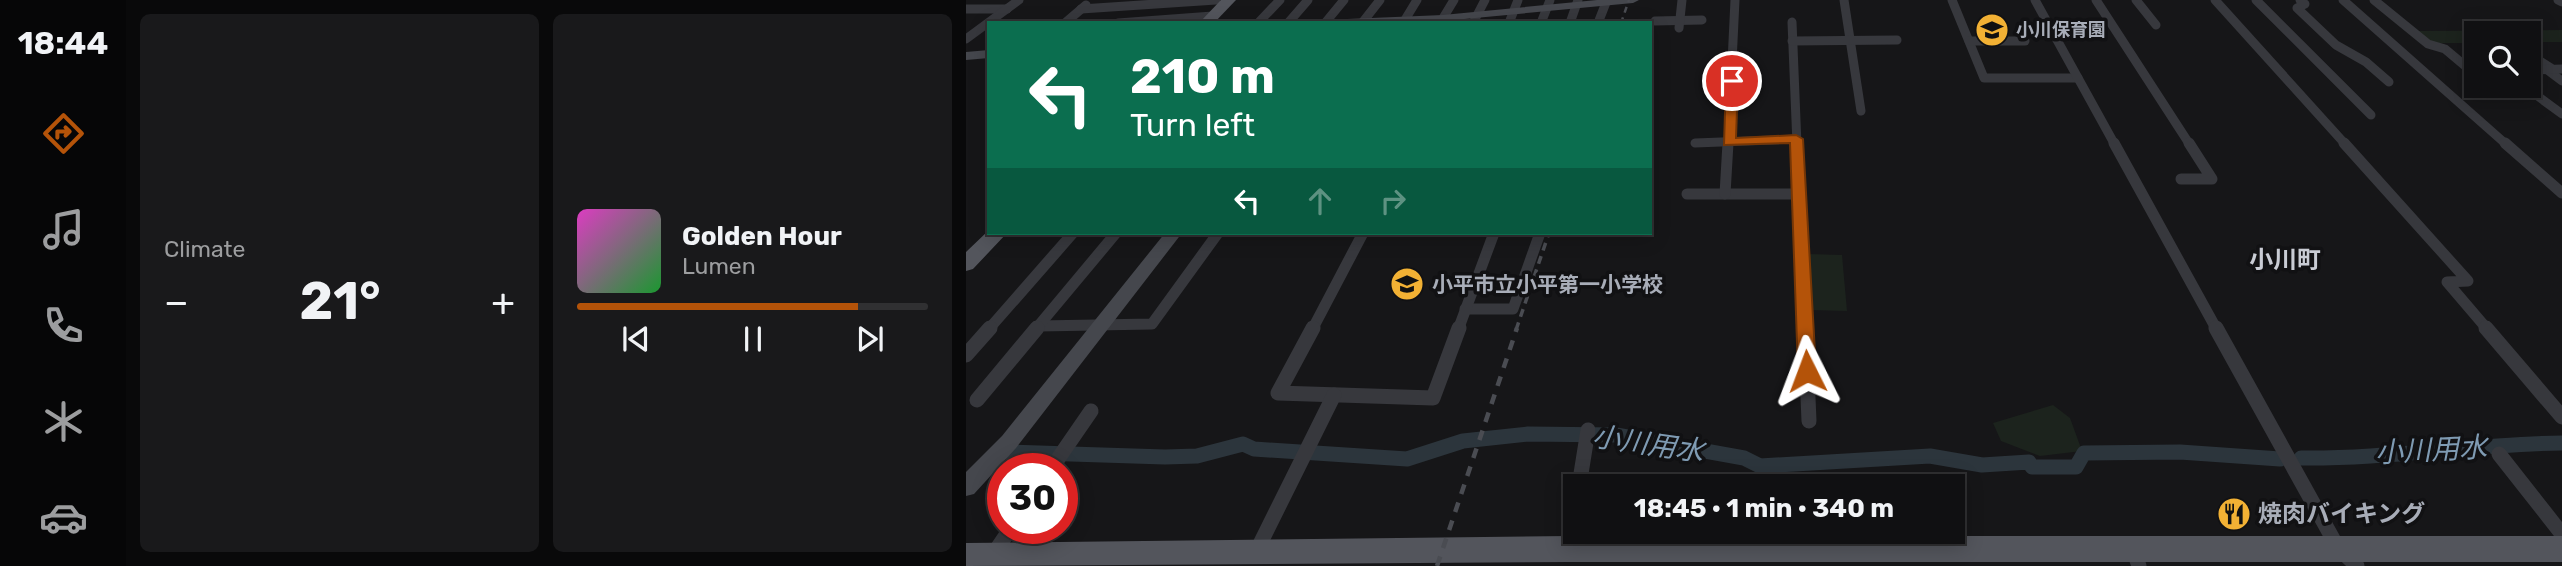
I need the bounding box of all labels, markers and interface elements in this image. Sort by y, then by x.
school or university icon: 小川保育園 [1973,11,2011,49]
place label: 小川保育園 [2016,19,2106,41]
map controls [2464,21,2541,98]
button: search [2464,21,2541,98]
text: 18:44 [18,24,108,62]
text: 210 m [1130,47,1275,105]
icon: left [1015,49,1106,140]
pin [1702,51,1762,111]
icon: arrive [1713,62,1751,100]
text: Turn left [1130,106,1255,144]
icon: directions [39,109,88,158]
icon: left [1228,182,1266,220]
icon: ahead [1301,182,1339,220]
icon: right [1374,182,1412,220]
icon: music [39,205,88,254]
text: Golden Hour [682,221,842,252]
text: Climate [164,235,245,263]
district label: 小川町 [2249,246,2321,274]
text: Lumen [682,252,756,280]
school or university icon: 小平市立小平第一小学校 [1388,265,1426,303]
text: 21° [300,270,381,332]
place label: 小平市立小平第一小学校 [1432,272,1663,297]
text: − [164,279,189,325]
text: + [491,279,515,325]
icon: phone [39,301,88,350]
icon: previous [617,320,655,358]
icon: pause [734,320,772,358]
icon: next [851,320,889,358]
position arrow [1770,334,1844,408]
icon: climate [39,397,88,446]
water label: 小川用水 [1590,420,1709,469]
water label: 小川用水 [2374,430,2491,469]
speed limit sign: 30 [987,453,1078,544]
icon: car [39,493,88,542]
text: 18:45 · 1 min · 340 m [1634,493,1894,524]
restaurant icon: 焼肉バイキング [2215,495,2253,533]
place label: 焼肉バイキング [2258,500,2425,528]

